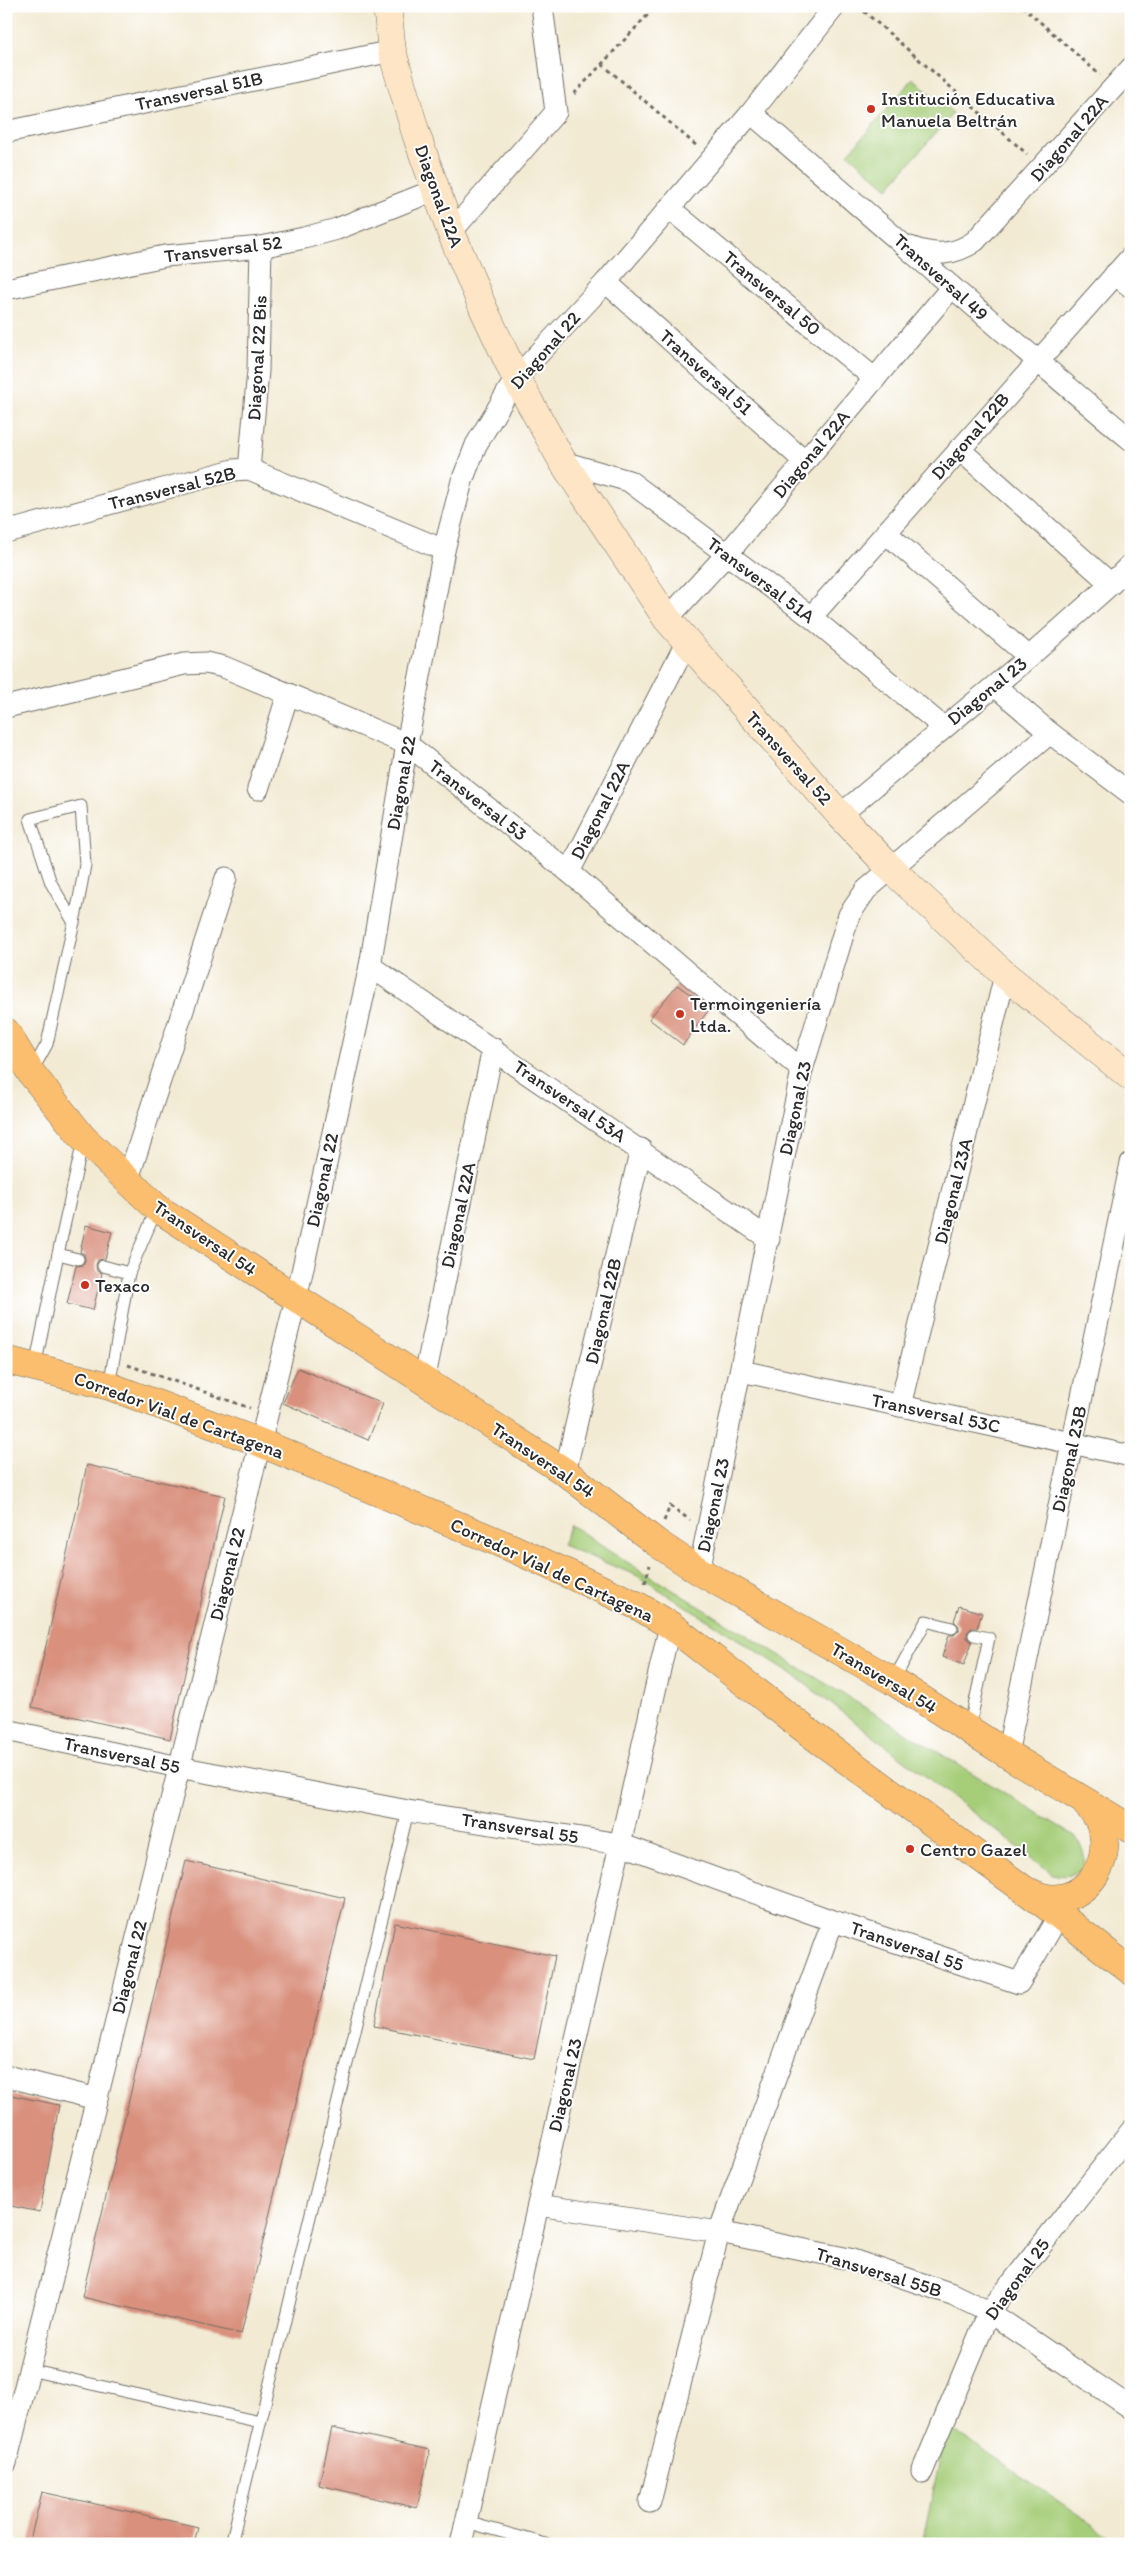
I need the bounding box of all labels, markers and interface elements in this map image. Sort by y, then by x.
street label: Transversal 51B [133,66,265,116]
place label: Institución Educativa Manuela Beltrán [881,87,1055,132]
street label: Diagonal 22A [1025,90,1113,186]
marker: Institución Educativa Manuela Beltrán [865,103,877,115]
street label: Diagonal 22A [410,141,468,251]
street label: Transversal 49 [889,228,993,326]
street label: Transversal 52 [163,230,283,268]
street label: Transversal 50 [719,246,825,340]
street label: Diagonal 22 Bis [242,295,272,421]
street label: Diagonal 22 [505,306,585,394]
street label: Transversal 51 [655,324,757,420]
street label: Diagonal 22B [926,388,1014,484]
street label: Diagonal 22A [767,405,855,503]
street label: Transversal 52B [106,461,238,515]
street label: Transversal 51A [702,532,820,628]
street label: Diagonal 23 [942,652,1032,730]
street label: Transversal 52 [741,706,837,810]
street label: Diagonal 22 [381,734,421,832]
street label: Transversal 53 [424,754,532,846]
street label: Diagonal 22A [565,757,635,863]
place label: Termoingeniería Ltda. [690,992,821,1037]
marker: Termoingeniería Ltda. [674,1008,686,1020]
street label: Transversal 53A [509,1055,631,1147]
street label: Diagonal 23 [774,1059,816,1157]
street label: Diagonal 22 [301,1131,343,1229]
street label: Diagonal 23A [929,1136,977,1246]
street label: Diagonal 22A [436,1160,480,1270]
street label: Transversal 54 [149,1195,261,1281]
street label: Diagonal 22B [580,1256,626,1366]
place label: Texaco [95,1274,150,1297]
marker: Texaco [79,1279,91,1291]
street label: Corredor Vial de Cartagena [71,1366,287,1464]
street label: Transversal 53C [870,1388,1002,1438]
street label: Diagonal 23B [1046,1404,1092,1514]
street label: Transversal 54 [487,1417,599,1503]
street label: Diagonal 23 [692,1456,734,1554]
street label: Corredor Vial de Cartagena [447,1513,658,1627]
street label: Diagonal 22 [204,1525,250,1623]
street label: Transversal 54 [827,1637,941,1719]
street label: Transversal 55 [62,1731,182,1779]
street label: Transversal 55 [460,1807,580,1849]
place label: Centro Gazel [920,1838,1027,1861]
marker: Centro Gazel [904,1843,916,1855]
street label: Transversal 55 [847,1916,967,1976]
street label: Diagonal 22 [106,1918,152,2016]
street label: Diagonal 23 [543,2036,587,2134]
street label: Diagonal 25 [980,2233,1054,2325]
street label: Transversal 55B [813,2242,945,2302]

